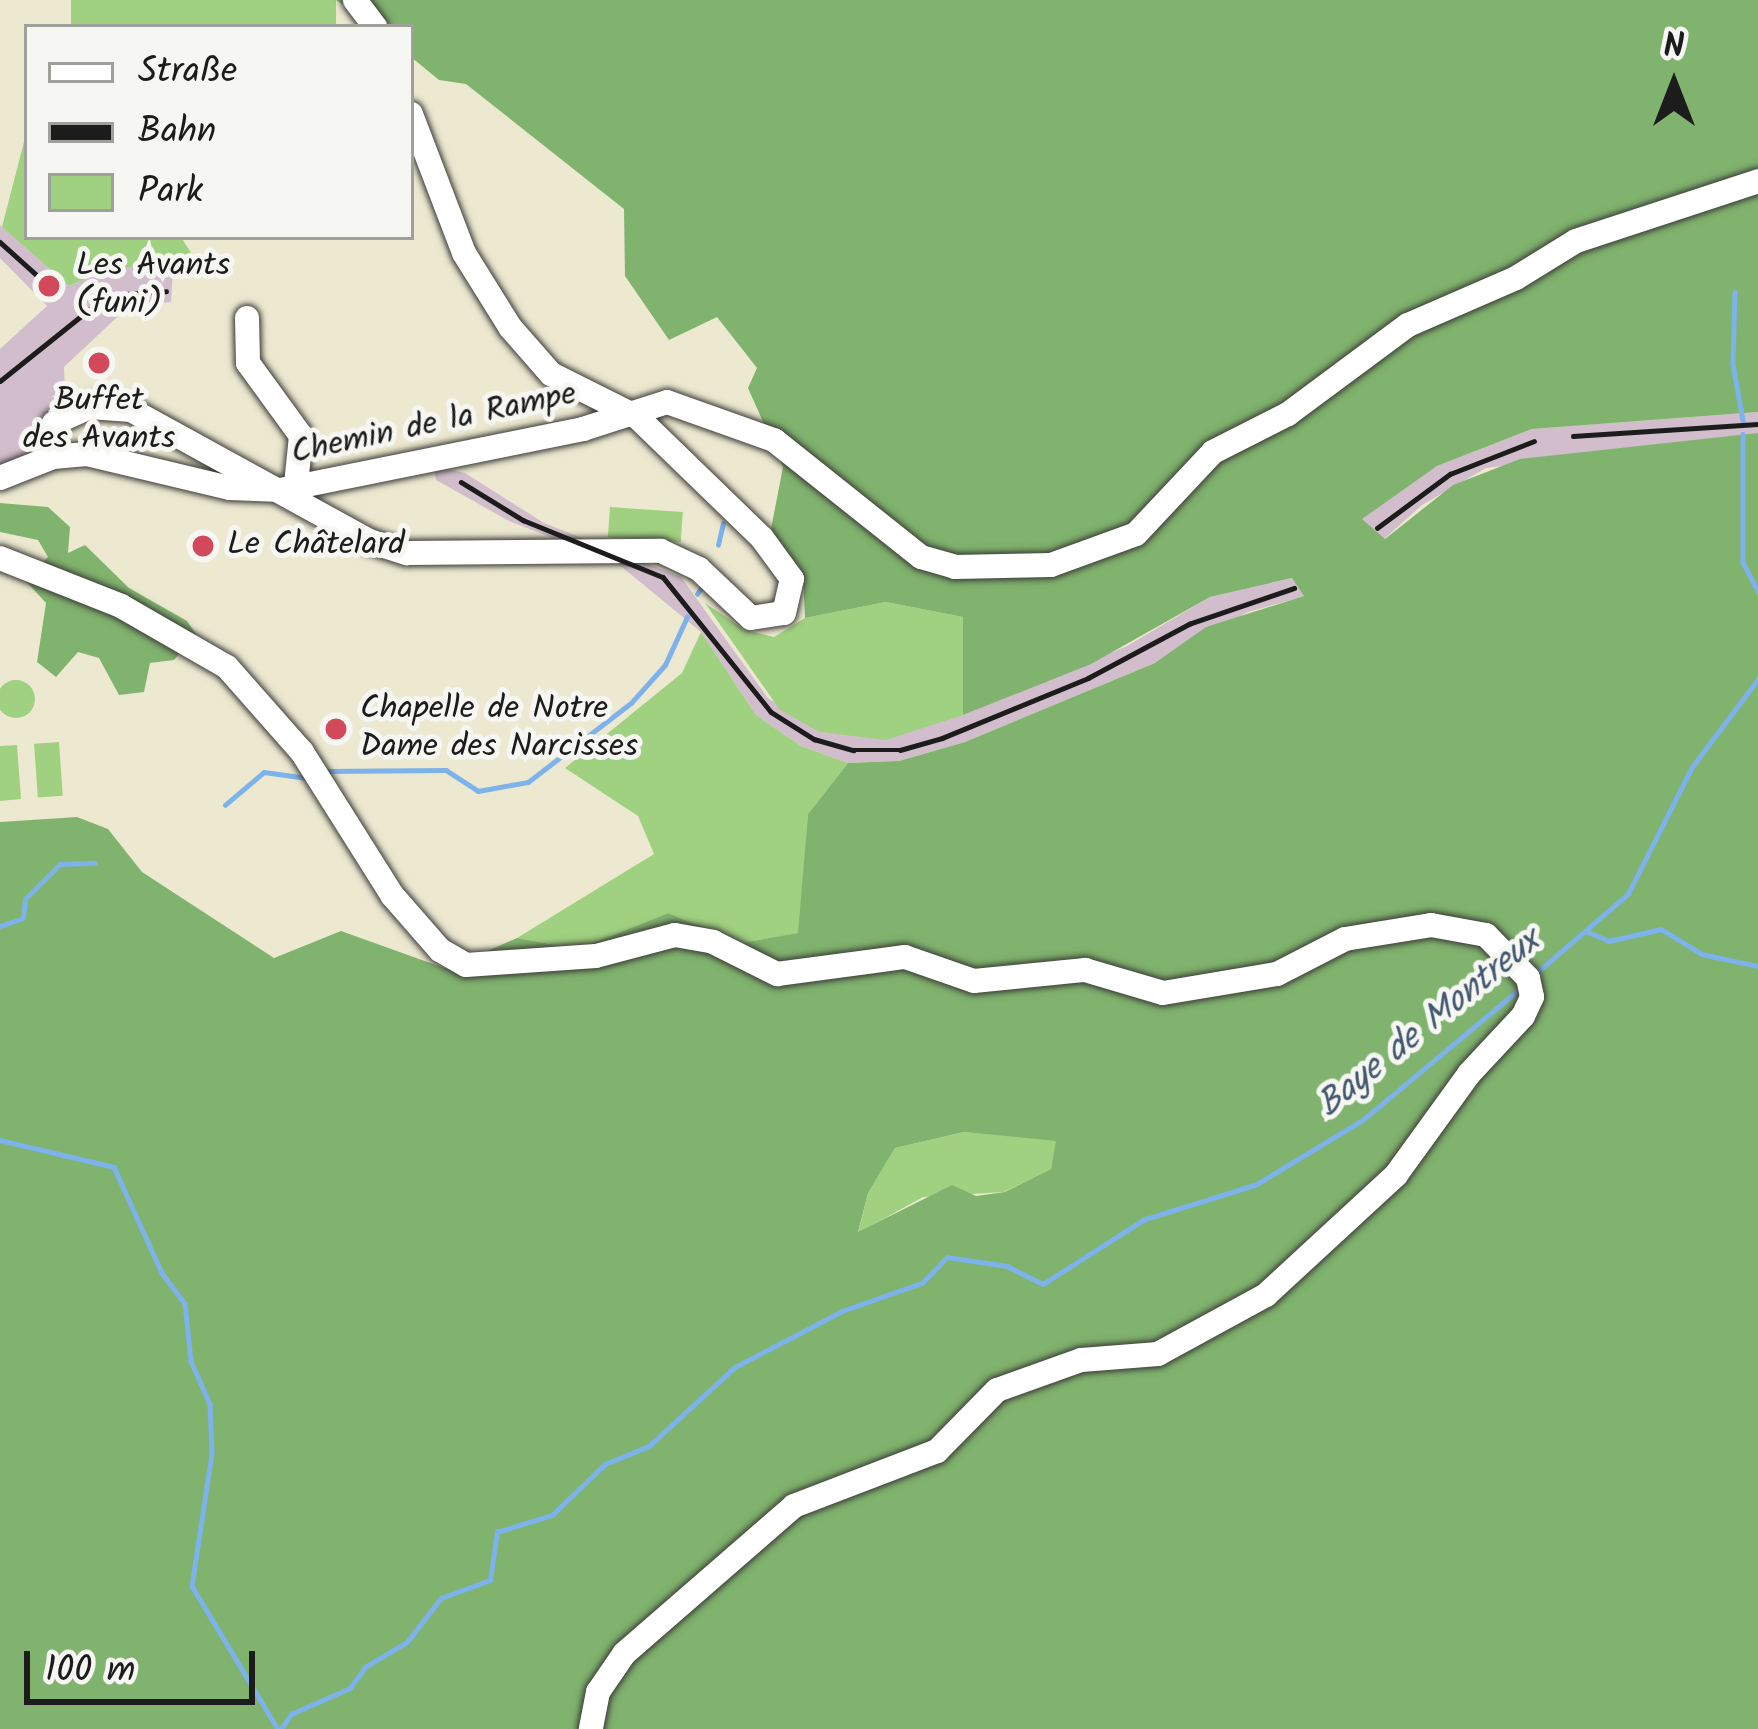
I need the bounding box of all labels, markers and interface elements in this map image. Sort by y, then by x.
text: N [1664,21,1684,74]
legend [24,24,414,240]
north arrow [1614,24,1734,144]
text: Straße [138,44,237,101]
text: Bahn [138,104,216,161]
text: Park [138,164,203,221]
place label: Les Avants (funi) [76,247,230,325]
marker: Les Avants (funi) [33,270,65,302]
marker: Buffet des Avants [86,350,112,376]
street label: Chemin de la Rampe [288,375,580,475]
place label: Buffet des Avants [23,382,175,460]
place label: Le Châtelard [227,526,405,566]
marker: Le Châtelard [190,533,216,559]
place label: Chapelle de Notre Dame des Narcisses [360,690,638,768]
marker: Chapelle de Notre Dame des Narcisses [323,716,349,742]
water label: Baye de Montreux [1309,921,1549,1127]
scale bar [30,1627,261,1701]
text: 100 m [45,1643,135,1700]

